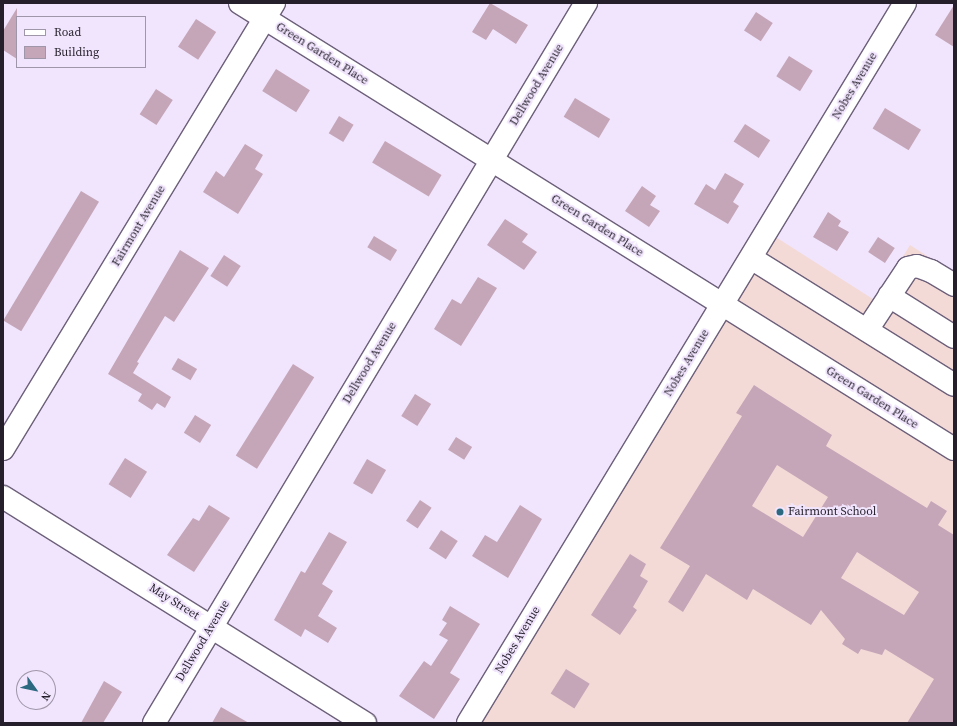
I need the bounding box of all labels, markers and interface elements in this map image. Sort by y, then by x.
legend [16,16,146,68]
street label: Green Garden Place [273,20,371,88]
text: Road [54,24,81,40]
street label: Dellwood Avenue [507,42,567,128]
text: Building [54,44,99,60]
street label: Nobes Avenue [829,50,881,122]
street label: Fairmont Avenue [109,183,169,269]
street label: Green Garden Place [548,192,646,260]
street label: Dellwood Avenue [340,320,400,406]
street label: Nobes Avenue [661,327,713,399]
street label: Green Garden Place [823,364,921,432]
place label: Fairmont School [788,505,876,519]
marker: Fairmont School [775,507,785,517]
street label: May Street [146,581,202,623]
street label: Dellwood Avenue [173,598,233,684]
street label: Nobes Avenue [492,604,544,676]
north arrow [16,670,56,710]
text: N [37,689,54,704]

